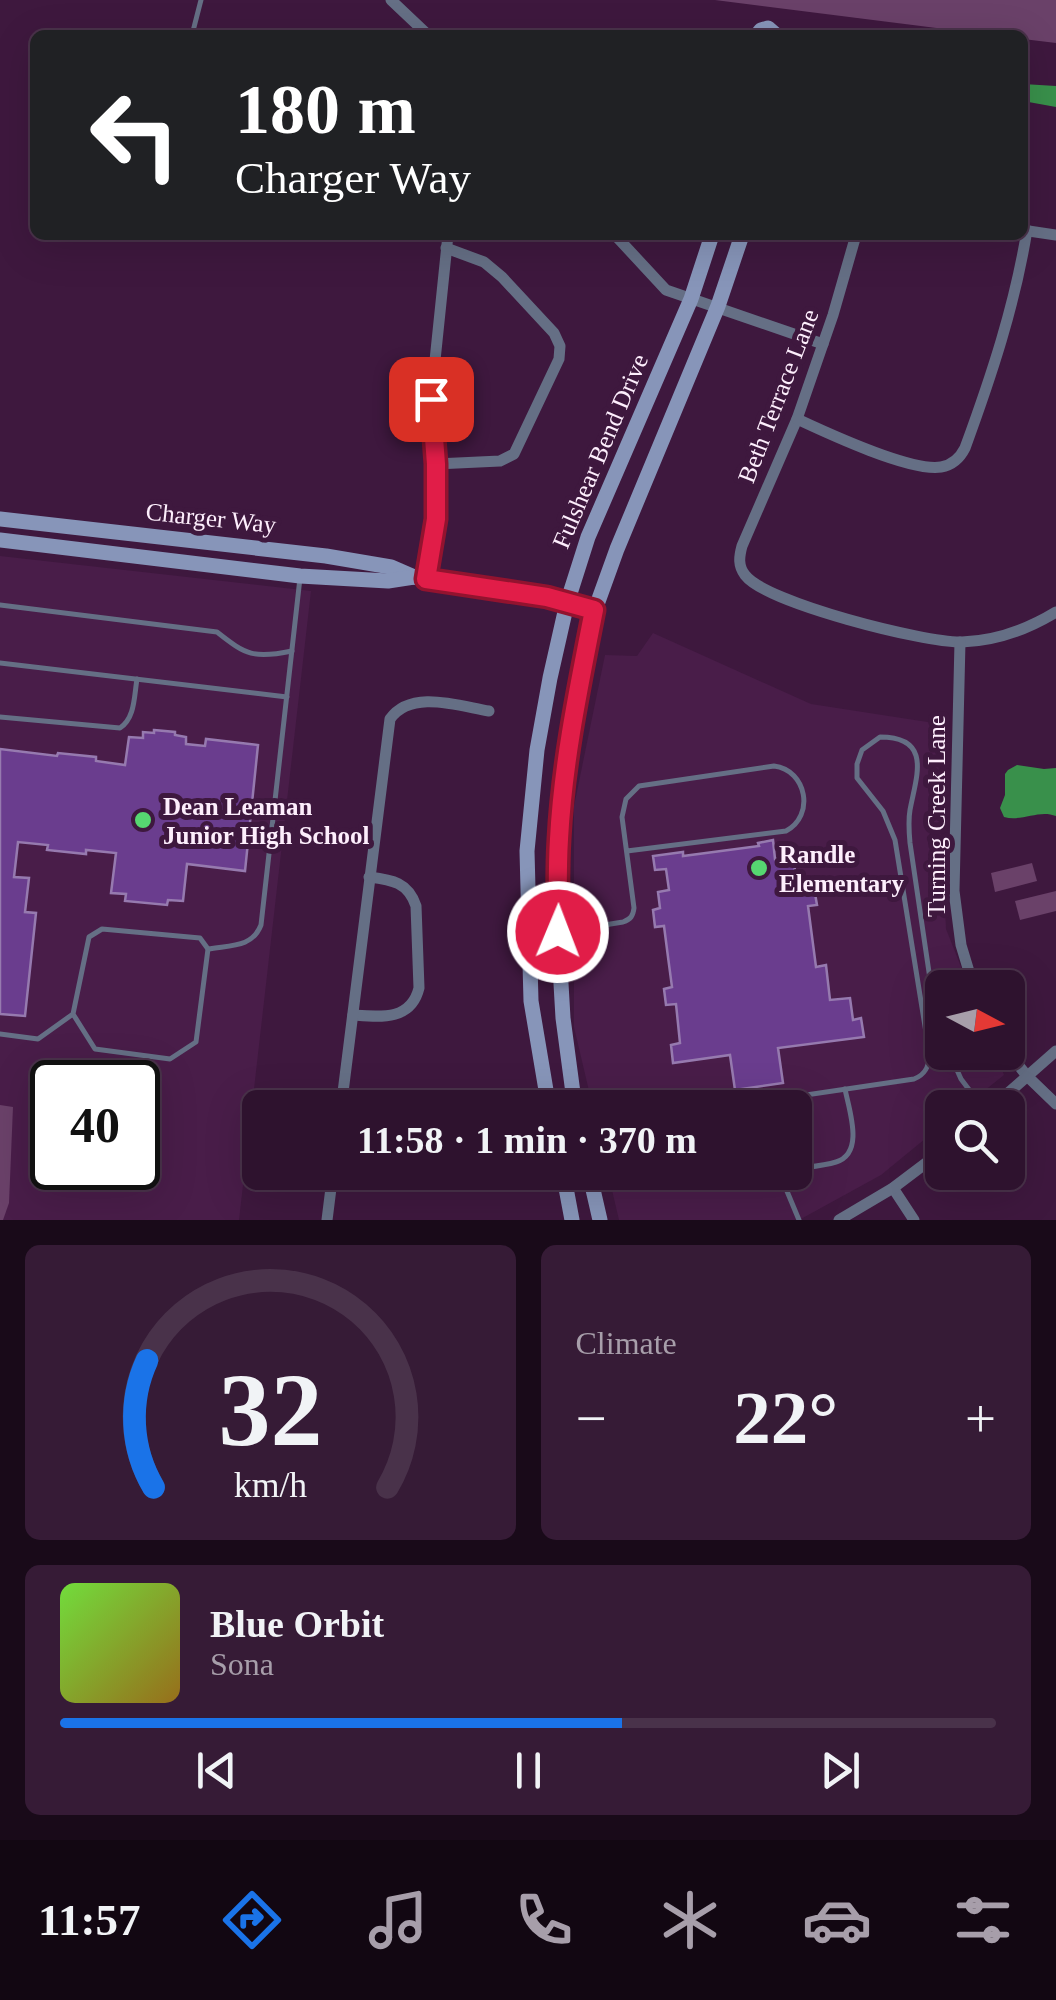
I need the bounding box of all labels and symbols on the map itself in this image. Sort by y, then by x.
street label: Beth Terrace Lane [732,305,824,487]
street label: Fulshear Bend Drive [547,350,653,552]
pin [389,357,474,442]
street label: Charger Way [144,498,278,538]
street label: Turning Creek Lane [923,715,950,917]
place label: Dean Leaman Junior High School [163,793,370,849]
marker: Dean Leaman Junior High School [132,809,154,831]
place label: Randle Elementary [779,841,904,897]
marker: Randle Elementary [748,857,770,879]
position arrow [506,880,610,984]
north arrow [925,970,1025,1070]
speed limit sign: 40 [30,1060,160,1190]

